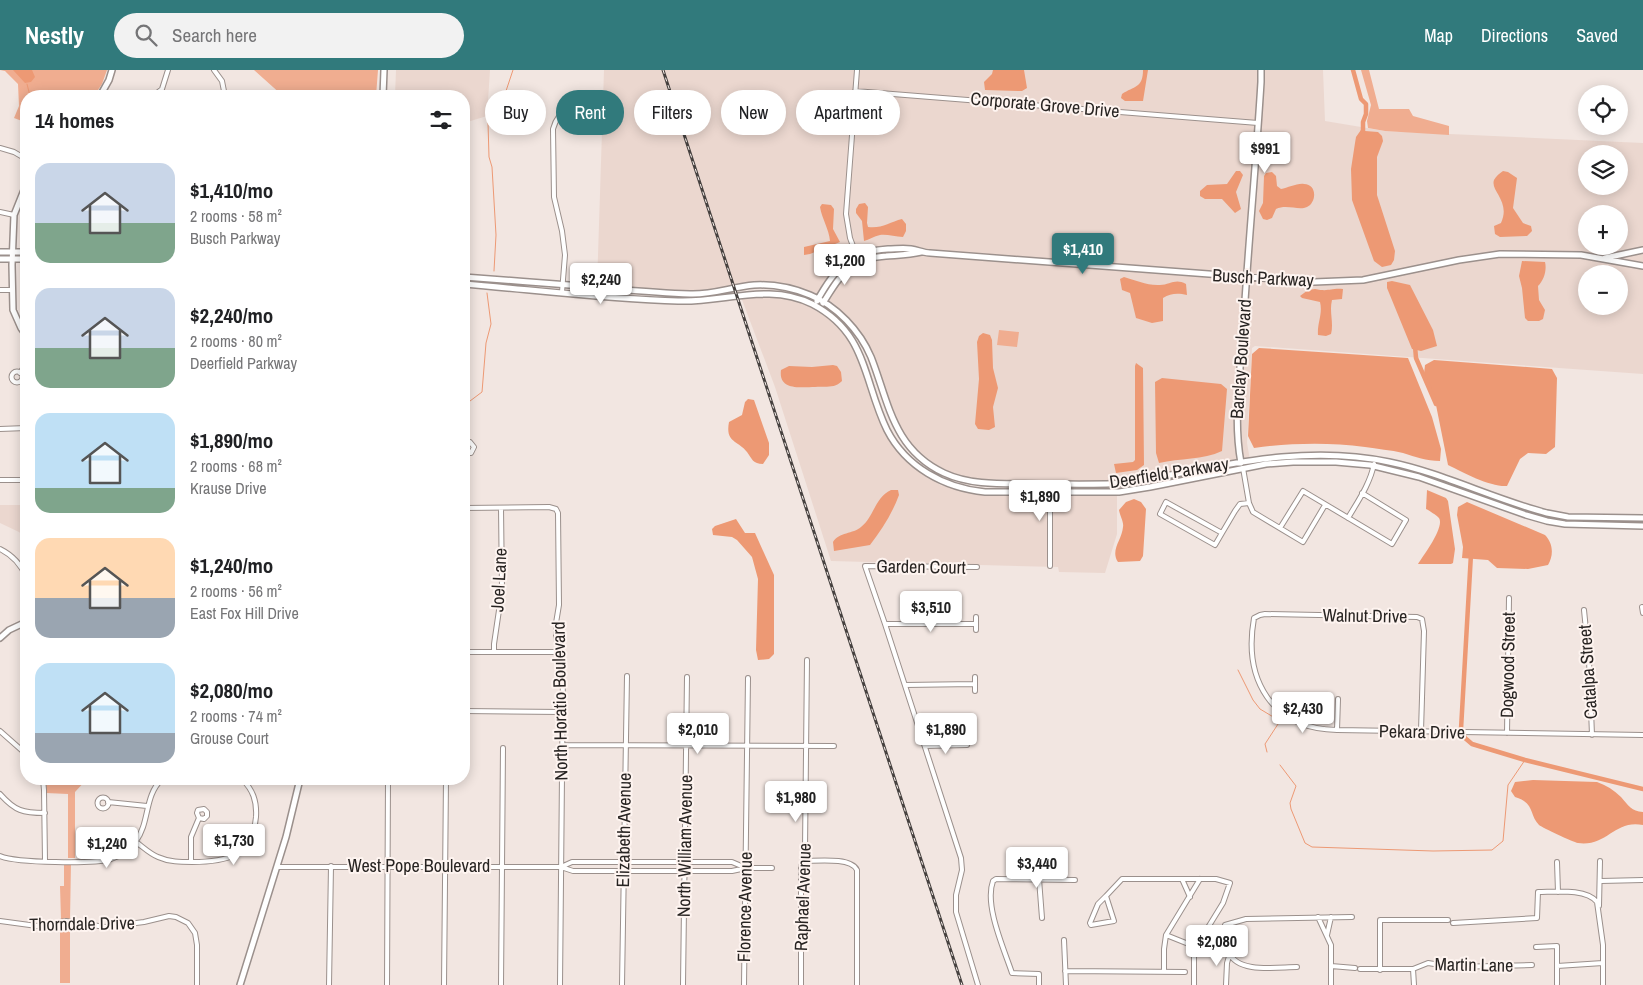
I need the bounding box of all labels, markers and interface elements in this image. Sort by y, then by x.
search box [114,13,464,58]
text: Nestly [25,19,84,51]
icon: search [132,21,160,49]
text: Search here [172,22,257,48]
text: Map [1424,23,1453,48]
text: Directions [1481,23,1548,48]
text: Saved [1576,23,1618,48]
map controls [1578,85,1628,315]
button: locate [1578,85,1628,135]
street label: Corporate Grove Drive [970,86,1120,123]
chip: Buy [485,90,546,135]
chip: Rent [556,90,624,135]
chip: Filters [634,90,711,135]
chip: New [721,90,786,135]
chip: Apartment [796,90,900,135]
text: 14 homes [35,106,114,135]
icon: filters [427,106,455,134]
pin: $991 [1235,132,1295,174]
text: $991 [1250,137,1280,159]
button: layers [1578,145,1628,195]
text: $1,410/mo [190,176,273,205]
icon: home [75,183,135,243]
text: 2 rooms · 58 m² [190,205,282,227]
button: + [1578,205,1628,255]
text: Busch Parkway [190,227,280,249]
pin: $1,410 [1042,232,1124,275]
text: $1,410 [1063,238,1103,260]
pin: $1,200 [804,244,886,286]
text: $1,200 [825,249,865,271]
pin: $2,240 [560,262,642,305]
street label: Busch Parkway [1212,262,1315,293]
button: − [1578,265,1628,315]
text: $2,240 [581,268,621,290]
street label: Barclay Boulevard [1224,298,1257,420]
text: $2,240/mo [190,301,273,330]
icon: home [75,308,135,368]
text: 2 rooms · 80 m² [190,330,282,352]
text: Deerfield Parkway [190,352,297,374]
text: $1,890/mo [190,426,273,455]
icon: home [75,433,135,493]
street label: Deerfield Parkway [1107,451,1231,494]
text: 2 rooms · 68 m² [190,455,282,477]
text: Krause Drive [190,477,267,499]
pin: $1,890 [999,480,1081,522]
text: $1,890 [1020,485,1060,507]
street label: Joel Lane [484,547,513,613]
text: $1,240/mo [190,551,273,580]
street label: Garden Court [876,553,966,580]
icon: home [75,558,135,618]
text: 2 rooms · 56 m² [190,580,282,602]
pin: $3,510 [890,590,972,633]
text: $3,510 [911,596,951,618]
text: East Fox Hill Drive [190,602,299,624]
street label: Walnut Drive [1322,602,1408,629]
street label: Dogwood Street [1494,612,1521,718]
street label: North Horatio Boulevard [546,621,573,781]
street label: Catalpa Street [1572,624,1603,720]
text: $2,080/mo [190,676,273,705]
icon: home [75,683,135,743]
pin: $2,430 [1262,692,1344,734]
text: $2,430 [1283,697,1323,719]
text: 2 rooms · 74 m² [190,705,282,727]
pin: $2,010 [657,712,739,755]
pin: $1,890 [905,712,987,755]
text: $2,010 [678,718,718,740]
text: $1,890 [926,718,966,740]
street label: Pekara Drive [1379,718,1465,745]
text: Grouse Court [190,727,269,749]
street label: Elizabeth Avenue [610,772,637,888]
street label: North William Avenue [671,775,698,917]
pin: $1,980 [755,780,837,823]
text: $1,980 [776,786,816,808]
pin: $1,730 [193,824,275,866]
pin: $1,240 [66,826,148,869]
text: $1,730 [214,829,254,851]
text: $1,240 [87,832,127,854]
street label: Raphael Avenue [788,843,817,951]
pin: $3,440 [996,846,1078,889]
street label: Florence Avenue [731,852,758,962]
text: $3,440 [1017,852,1057,874]
street label: West Pope Boulevard [348,853,490,878]
street label: Thorndale Drive [29,910,135,937]
pin: $2,080 [1176,924,1258,967]
text: $2,080 [1197,930,1237,952]
street label: Martin Lane [1434,951,1514,978]

